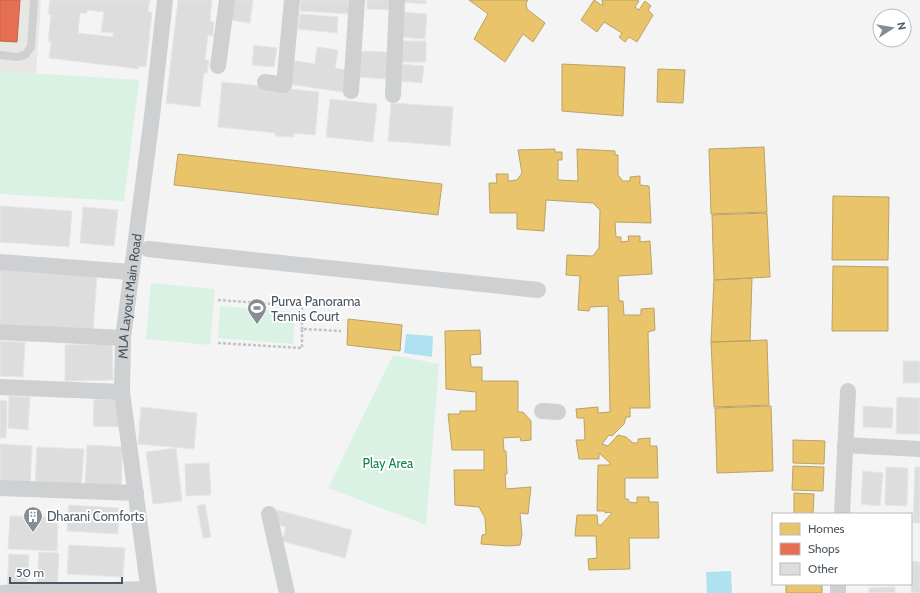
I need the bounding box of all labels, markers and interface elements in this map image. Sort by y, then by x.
north arrow [872,8,912,48]
text: N [894,21,909,31]
street label: MLA Layout Main Road [115,233,145,359]
place label: Purva Panorama Tennis Court [271,293,361,324]
sports icon: Purva Panorama Tennis Court [246,297,268,325]
park label: Play Area [363,455,414,471]
building icon: Dharani Comforts [22,505,44,533]
place label: Dharani Comforts [47,508,145,524]
legend [772,513,912,585]
text: Homes [808,521,845,536]
text: Shops [808,541,840,556]
scale bar [10,559,122,585]
text: Other [808,561,838,576]
text: 50 m [16,565,44,580]

